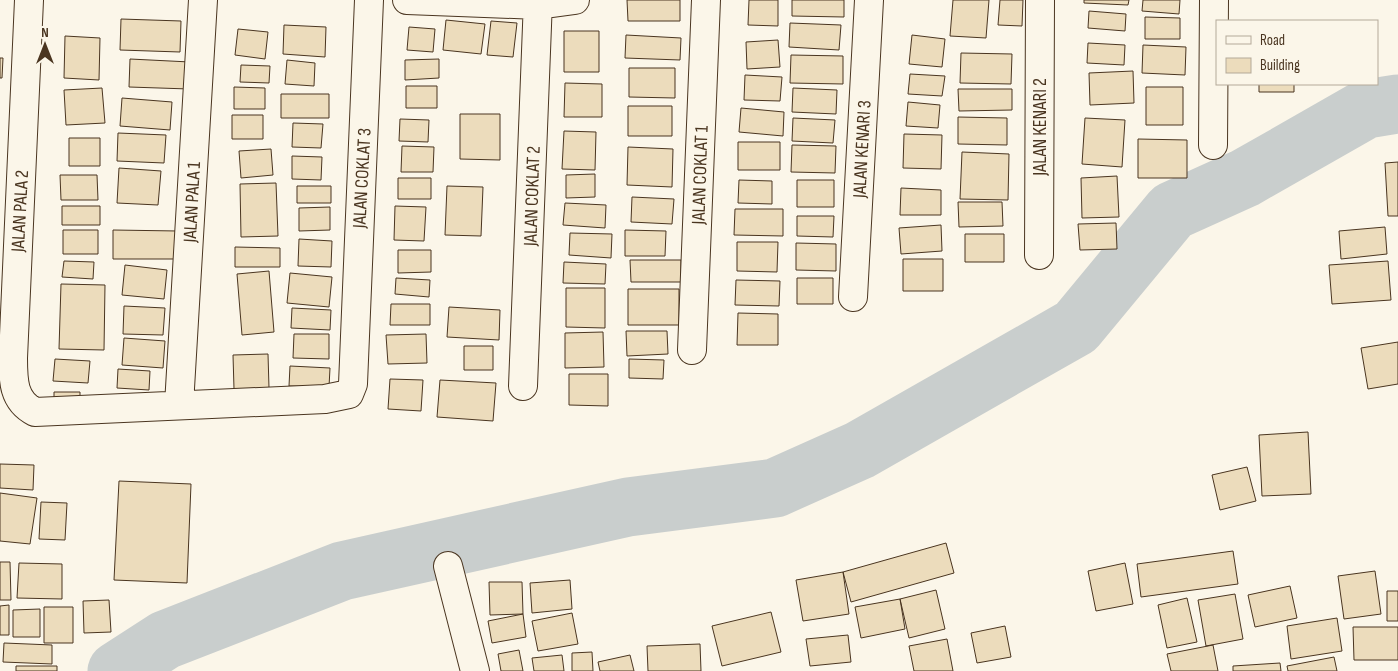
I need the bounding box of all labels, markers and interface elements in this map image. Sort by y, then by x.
north arrow [20,20,70,70]
legend [1216,20,1378,85]
text: N [41,24,49,41]
text: Road [1260,31,1285,50]
text: Building [1260,56,1300,75]
street label: JALAN KENARI 2 [1029,78,1052,177]
street label: JALAN KENARI 3 [848,100,877,200]
street label: JALAN COKLAT 1 [687,125,714,226]
street label: JALAN COKLAT 3 [348,127,377,230]
street label: JALAN COKLAT 2 [519,146,546,248]
street label: JALAN PALA 1 [179,161,206,244]
street label: JALAN PALA 2 [7,170,34,254]

